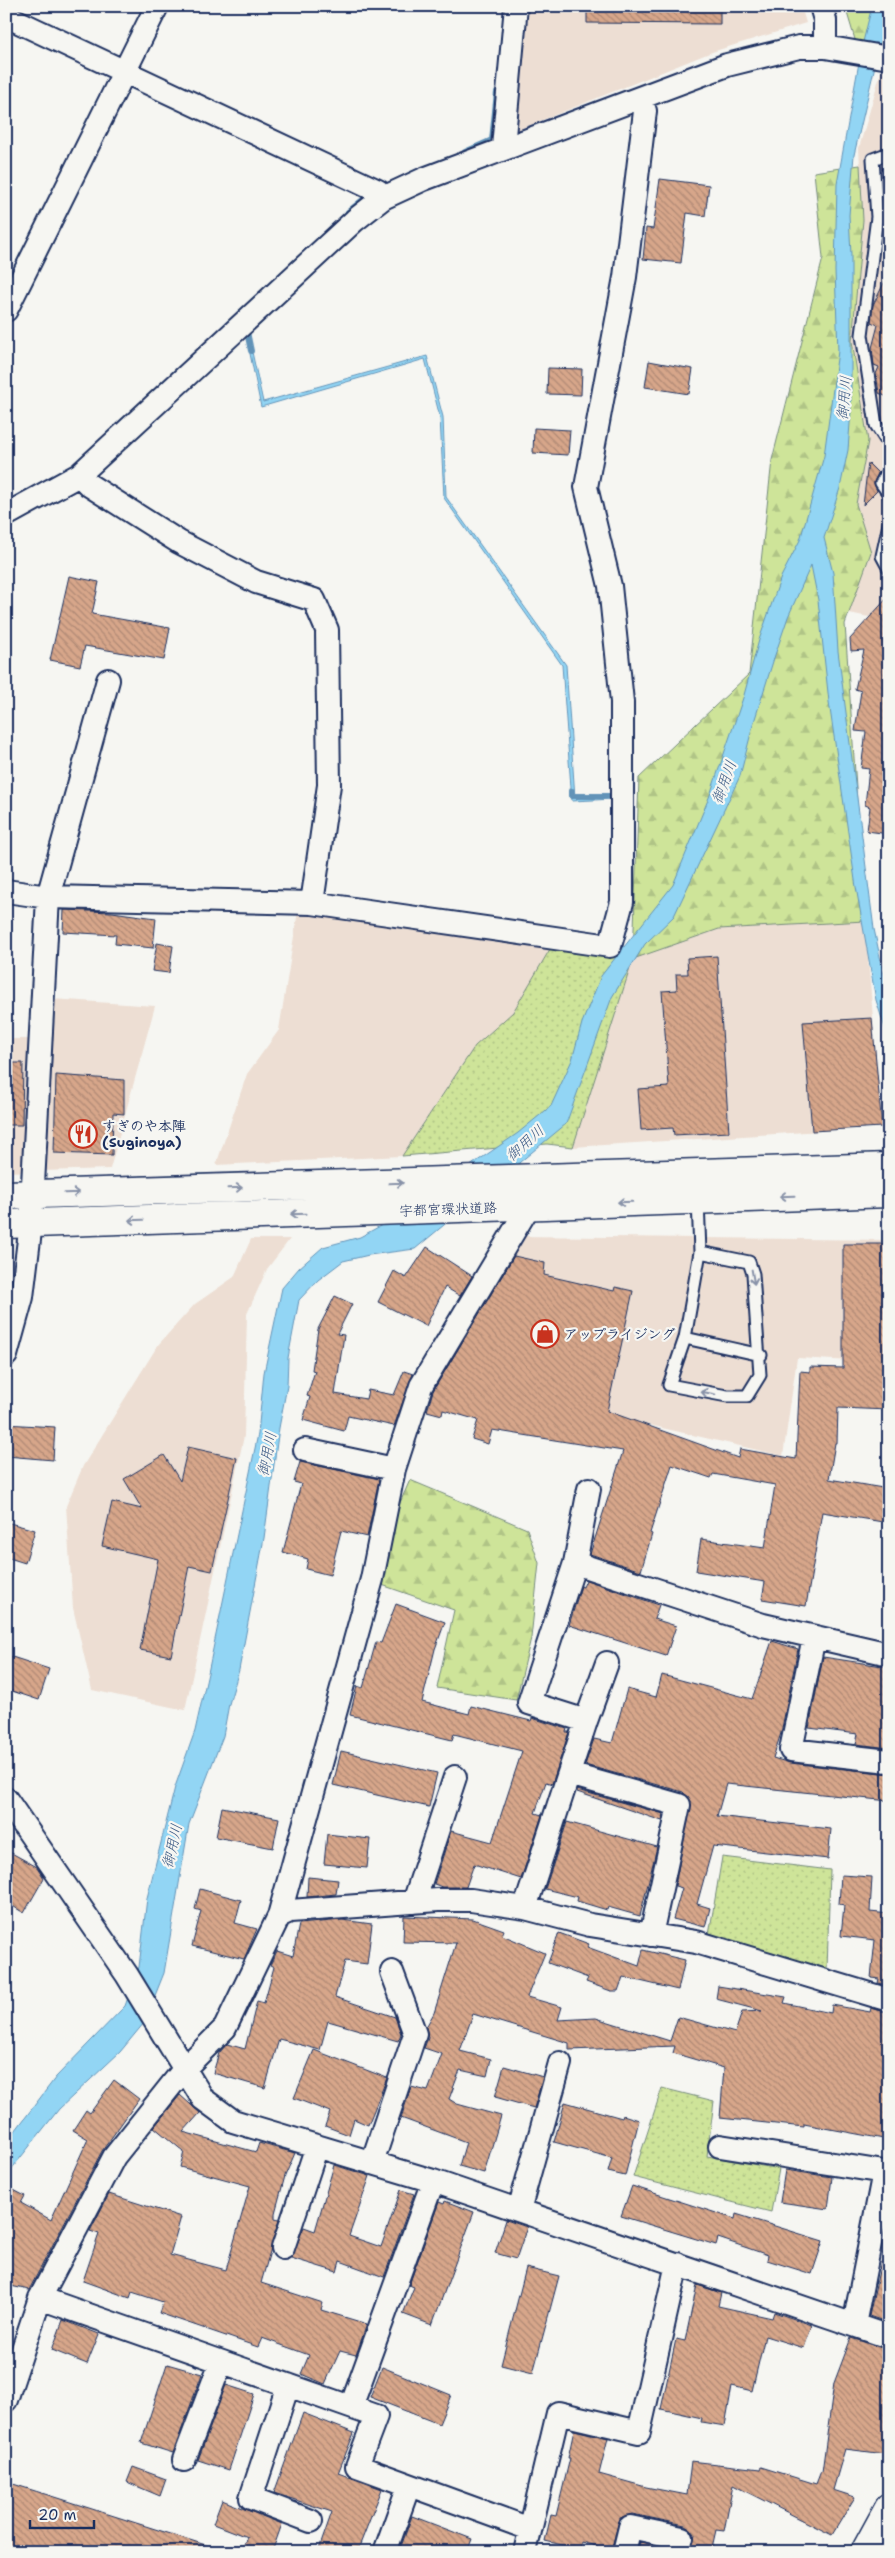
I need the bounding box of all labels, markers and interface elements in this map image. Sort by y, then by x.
water label: 御用川 [832,375,856,421]
water label: 御用川 [707,757,741,807]
place label: すぎのや本陣 (Suginoya) [102,1117,186,1151]
restaurant icon: すぎのや本陣 (Suginoya) [68,1119,98,1149]
water label: 御用川 [502,1121,548,1165]
one-way arrow [388,1178,404,1187]
one-way arrow [227,1183,243,1192]
one-way arrow [64,1188,80,1197]
one-way arrow [779,1192,795,1201]
street label: 宇都宮環状道路 [399,1198,497,1220]
one-way arrow [617,1198,633,1207]
one-way arrow [290,1209,306,1219]
one-way arrow [128,1215,144,1224]
one-way arrow [748,1269,758,1285]
shop icon: アップライジング [530,1319,560,1349]
place label: アップライジング [564,1325,675,1343]
one-way arrow [700,1387,716,1397]
water label: 御用川 [253,1430,281,1478]
water label: 御用川 [157,1822,187,1870]
scale bar [30,2498,94,2530]
text: 20 m [38,2505,77,2525]

